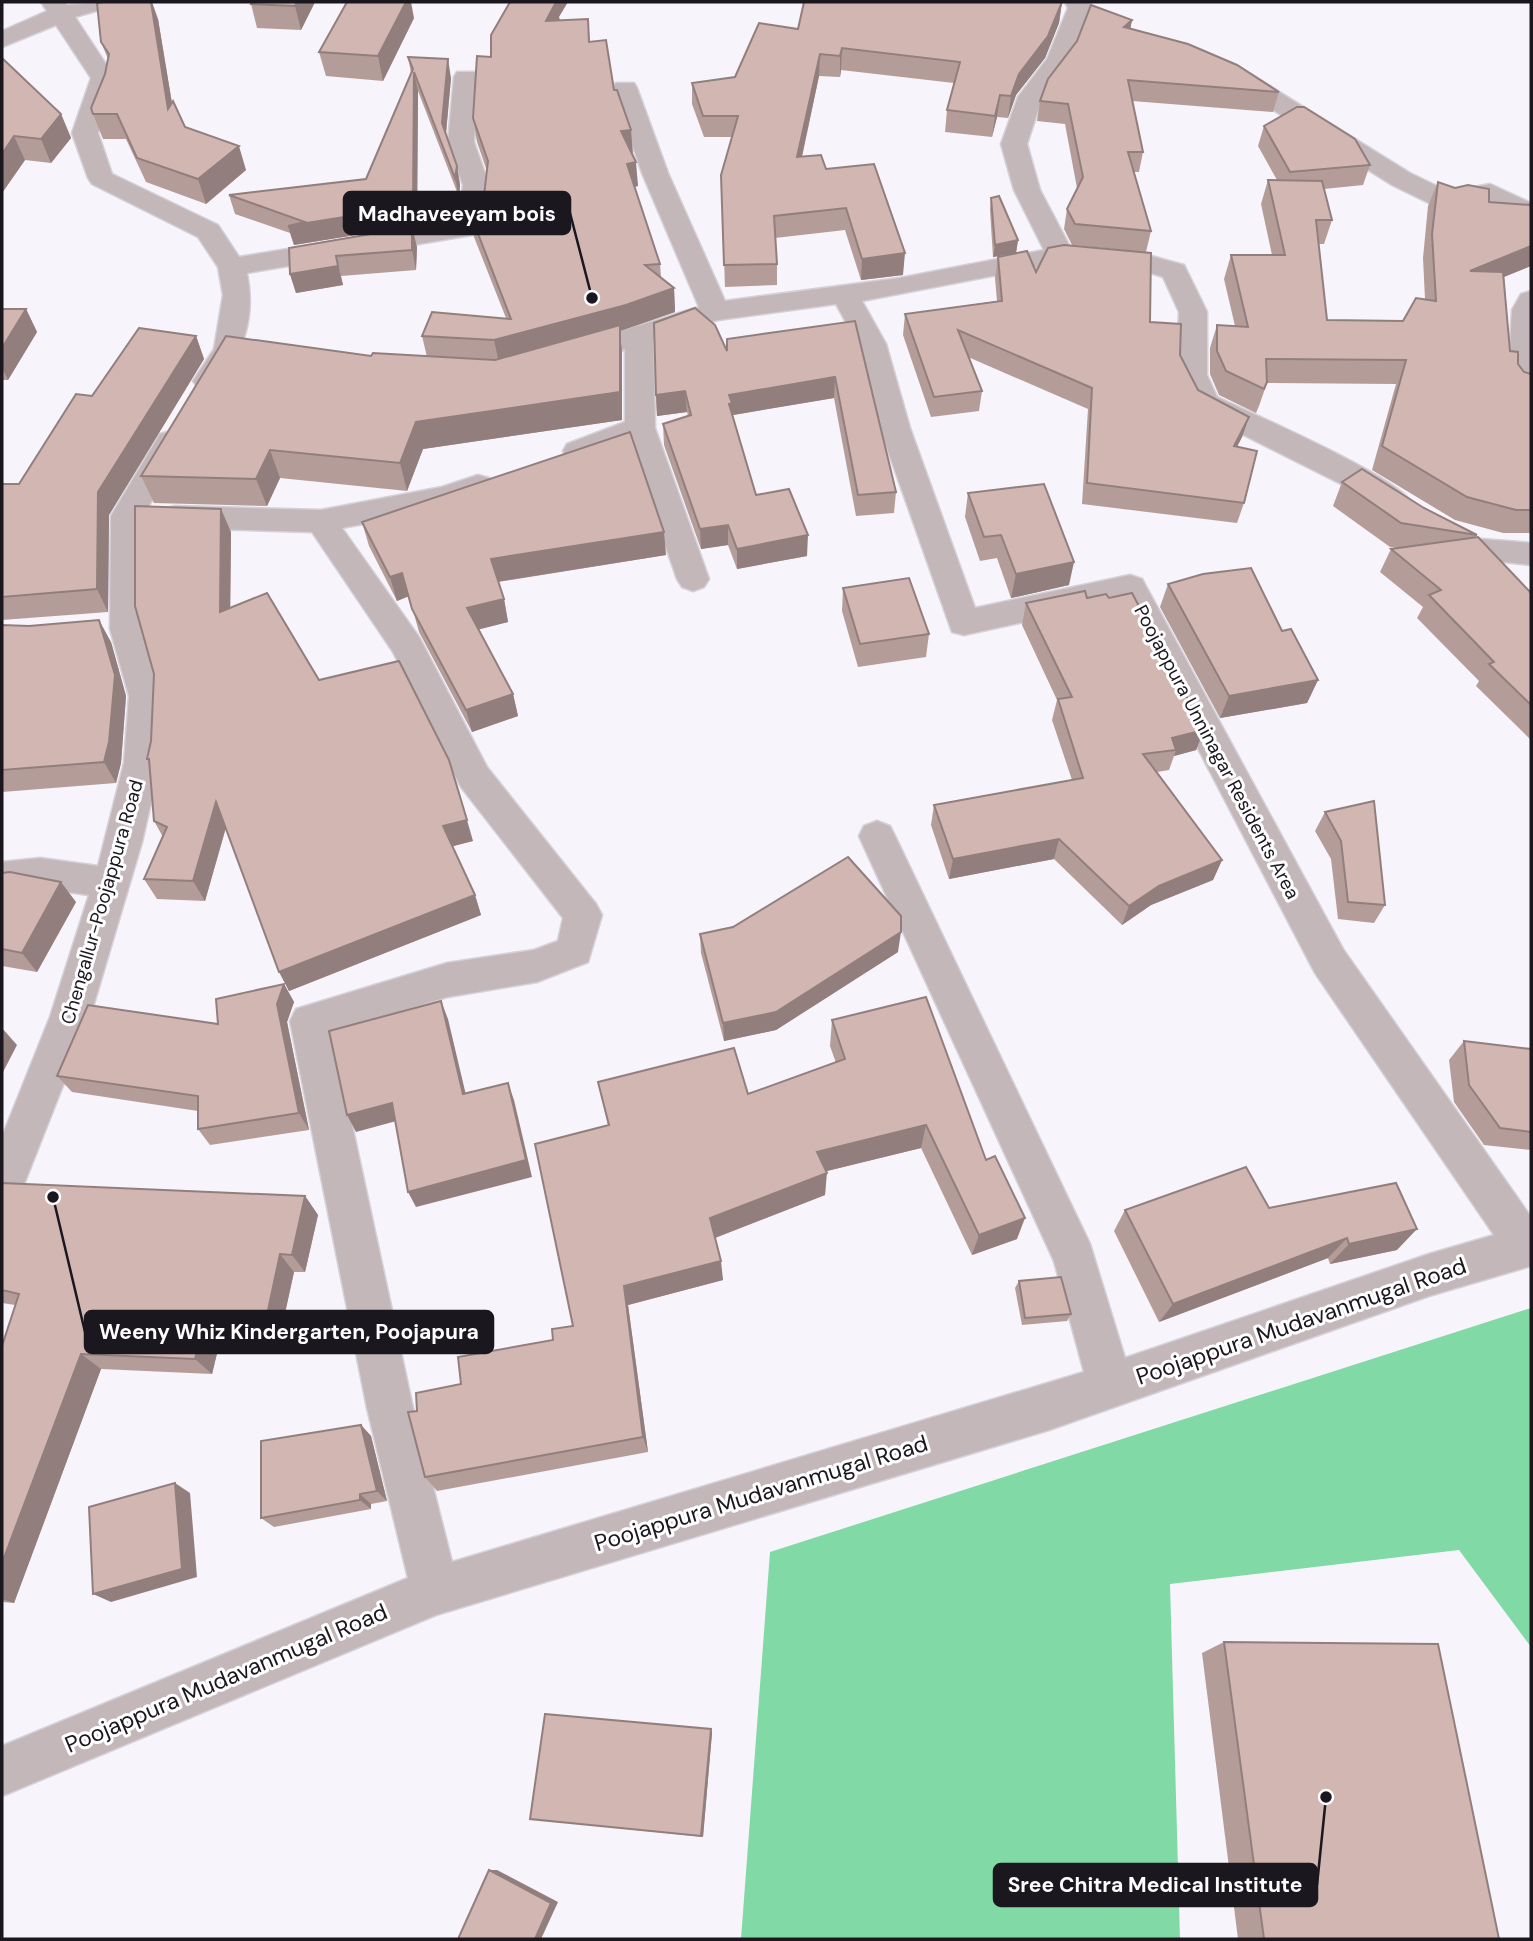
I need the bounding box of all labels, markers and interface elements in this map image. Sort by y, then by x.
callout: Madhaveeyam bois [344,192,570,234]
text: Madhaveeyam bois [358,200,556,228]
street label: Poojappura Unninagar Residents Area [1129,601,1305,903]
street label: Chengallur-Poojappura Road [55,777,149,1027]
street label: Poojappura Mudavanmugal Road [1132,1250,1470,1392]
callout: Weeny Whiz Kindergarten, Poojapura [85,1311,493,1353]
text: Weeny Whiz Kindergarten, Poojapura [99,1318,479,1346]
street label: Poojappura Mudavanmugal Road [591,1428,931,1558]
street label: Poojappura Mudavanmugal Road [60,1596,392,1760]
callout: Sree Chitra Medical Institute [994,1864,1317,1906]
text: Sree Chitra Medical Institute [1008,1871,1302,1899]

